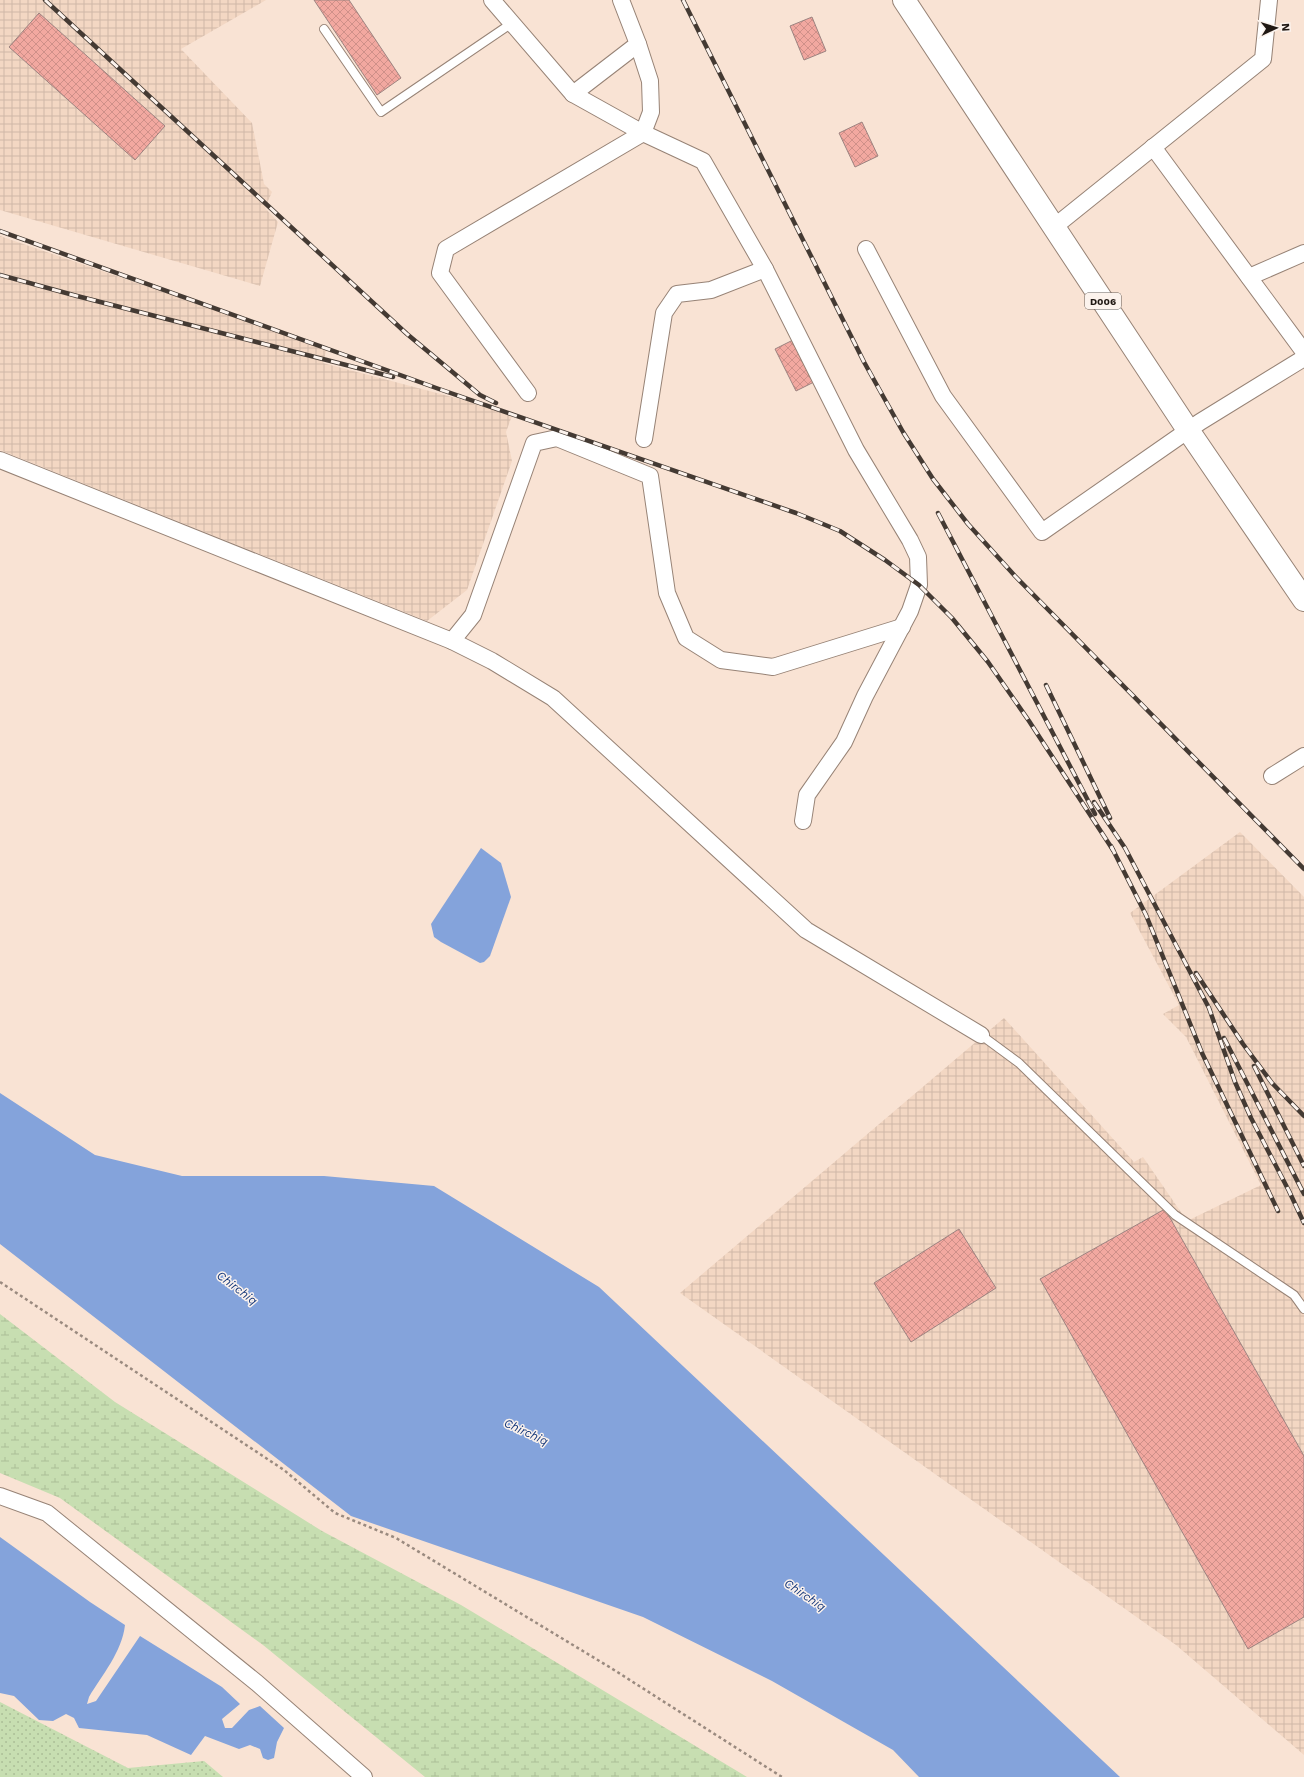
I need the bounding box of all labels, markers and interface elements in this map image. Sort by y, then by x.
north arrow [1256,8,1296,48]
text: N [1279,23,1292,32]
road number: D006 [1085,293,1121,309]
water label: Chirchiq [214,1268,260,1308]
water label: Chirchiq [502,1416,551,1449]
water label: Chirchiq [782,1576,829,1614]

